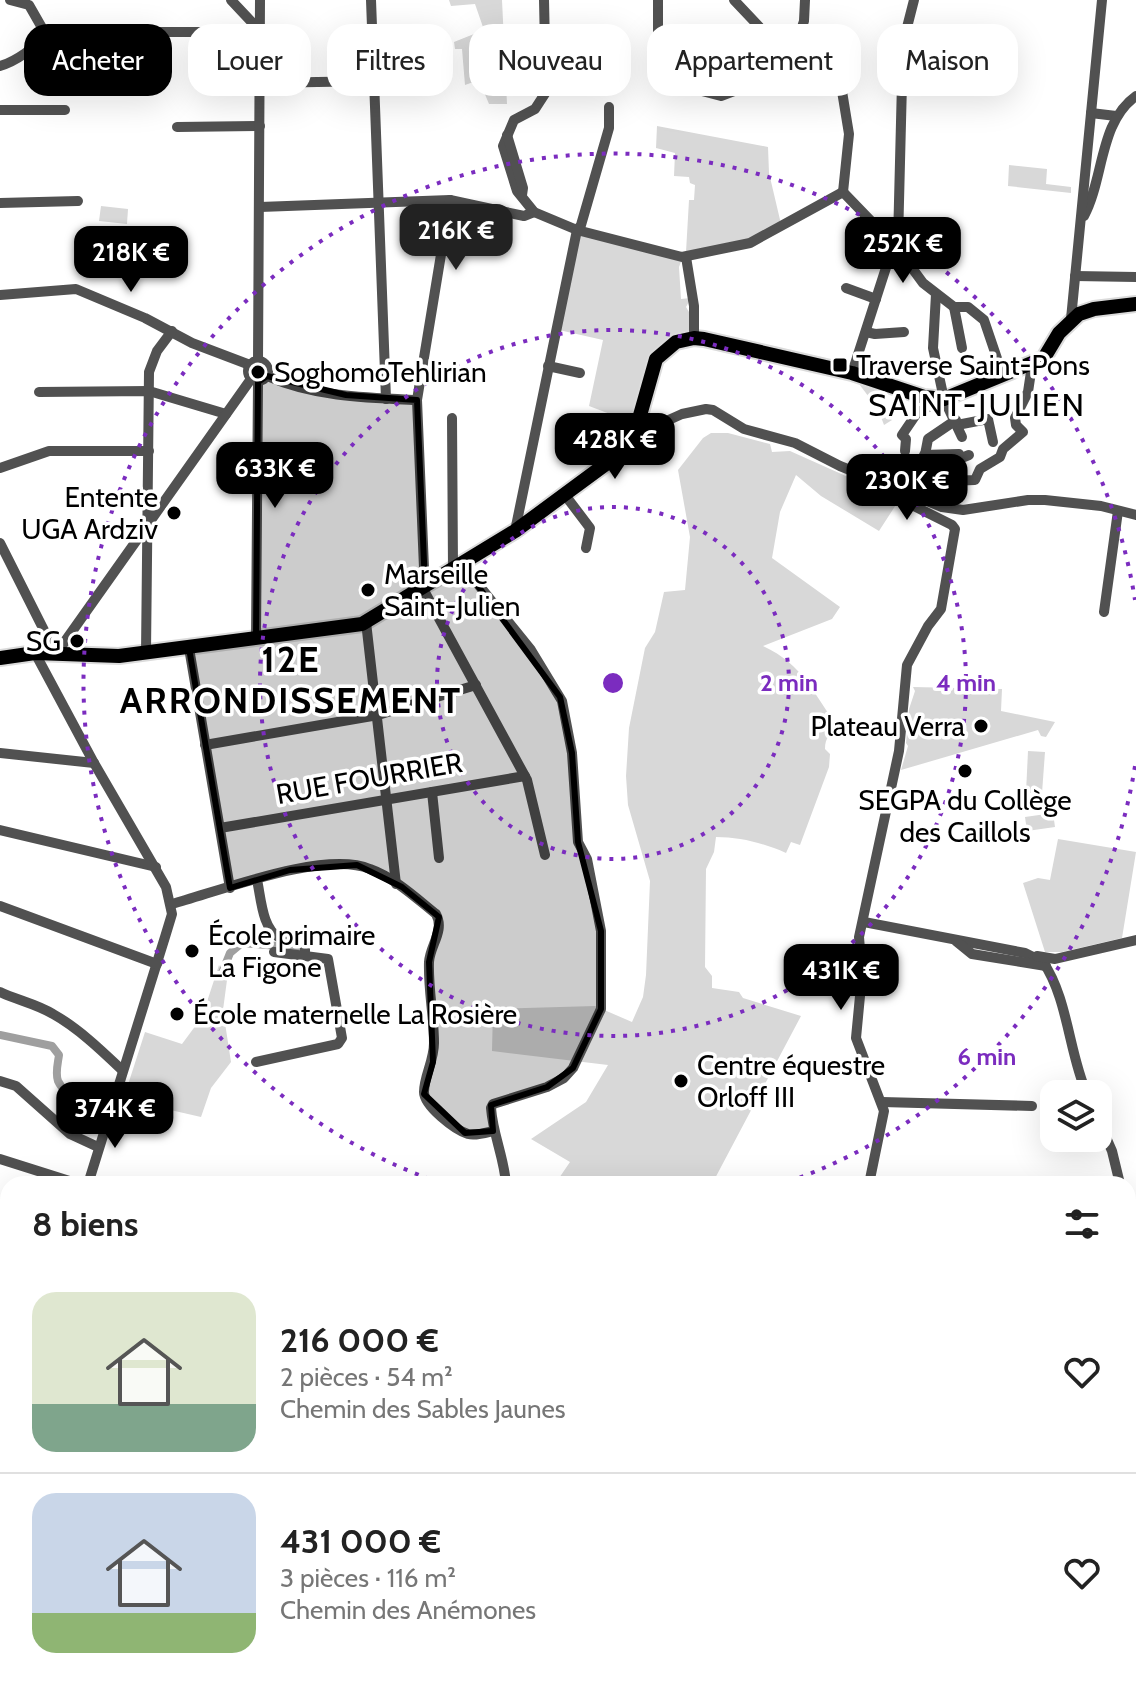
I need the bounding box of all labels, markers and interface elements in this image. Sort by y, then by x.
chip: Acheter [24,24,172,96]
chip: Louer [188,24,311,96]
chip: Filtres [327,24,453,96]
chip: Nouveau [469,24,631,96]
chip: Appartement [647,24,861,96]
chip: Maison [877,24,1018,96]
pin: 216K € [391,204,521,272]
text: 216K € [418,214,494,246]
pin: 252K € [838,217,968,285]
pin: 218K € [66,226,196,294]
text: 252K € [863,227,943,259]
text: 218K € [92,236,170,268]
place label: Traverse Saint-Pons [856,348,1090,382]
place label: SoghomoTehlirian [274,355,487,389]
marker: Traverse Saint-Pons [831,356,849,374]
marker: SoghomoTehlirian [249,363,267,381]
district label: SAINT-JULIEN [868,385,1086,424]
pin: 428K € [550,413,680,481]
text: 428K € [573,423,657,455]
pin: 633K € [210,442,340,510]
text: 633K € [234,452,316,484]
pin: 230K € [842,454,972,522]
text: 230K € [865,464,949,496]
place label: Entente UGA Ardziv [21,480,158,546]
marker: Entente UGA Ardziv [165,504,183,522]
place label: Marseille Saint-Julien [384,557,521,623]
marker: Marseille Saint-Julien [359,581,377,599]
place label: SG [26,624,61,658]
marker: SG [68,632,86,650]
district label: 12E ARRONDISSEMENT [120,637,462,722]
text: 2 min [760,668,818,697]
text: 4 min [936,668,996,697]
centre of rings [599,669,627,697]
place label: Plateau Verra [811,709,966,743]
marker: Plateau Verra [972,717,990,735]
street label: RUE FOURRIER [273,745,465,811]
marker: SEGPA du Collège des Caillols [956,762,974,780]
place label: SEGPA du Collège des Caillols [858,783,1072,849]
place label: École primaire La Figone [208,918,375,984]
marker: École primaire La Figone [183,942,201,960]
pin: 431K € [776,944,906,1012]
text: 431K € [802,954,880,986]
place label: École maternelle La Rosière [193,997,517,1031]
marker: École maternelle La Rosière [168,1005,186,1023]
text: 6 min [958,1042,1016,1071]
place label: Centre équestre Orloff III [697,1048,885,1114]
marker: Centre équestre Orloff III [672,1072,690,1090]
map controls [1040,1080,1112,1152]
button: layers [1040,1080,1112,1152]
pin: 374K € [50,1082,180,1150]
text: 374K € [74,1092,156,1124]
icon: filters [1060,1202,1104,1246]
text: 8 biens [32,1203,138,1245]
text: 216 000 € [280,1319,439,1361]
icon: home [96,1324,192,1420]
icon: heart [1060,1350,1104,1394]
text: 2 pièces · 54 m² [280,1361,453,1393]
text: Chemin des Sables Jaunes [280,1393,566,1425]
text: 431 000 € [280,1520,441,1562]
icon: home [96,1525,192,1621]
icon: heart [1060,1551,1104,1595]
text: 3 pièces · 116 m² [280,1562,456,1594]
text: Chemin des Anémones [280,1594,536,1626]

